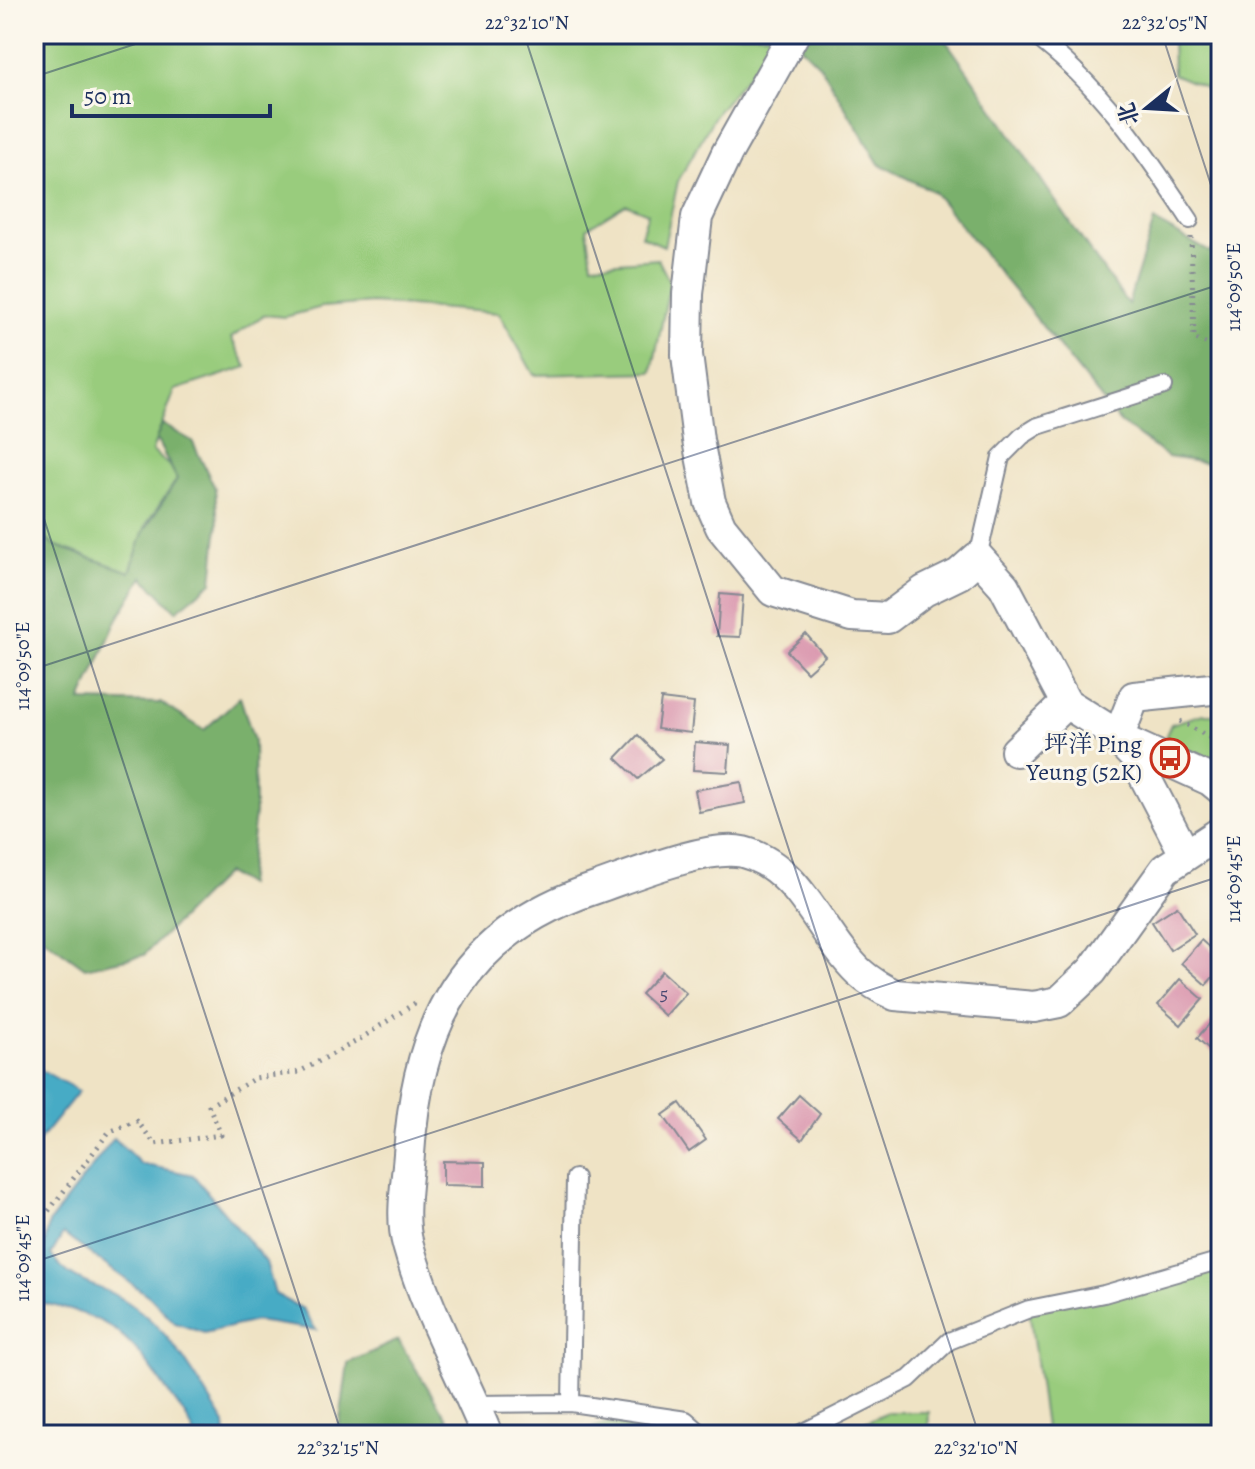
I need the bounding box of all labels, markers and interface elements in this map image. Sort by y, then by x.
text: 22°32'10"N [485,9,569,36]
text: 22°32'05"N [1122,9,1208,36]
scale bar [72,68,270,118]
north arrow [1107,68,1187,148]
text: 50 m [84,80,132,112]
text: 北 [1111,99,1147,129]
text: 114°09'50"E [1220,242,1247,332]
text: 114°09'50"E [9,621,36,711]
place label: 坪洋 Ping Yeung (52K) [1025,728,1142,788]
bus stop icon: 坪洋 Ping Yeung (52K) [1149,737,1191,779]
text: 114°09'45"E [1220,835,1247,923]
house number: 5 [660,980,668,1007]
text: 114°09'45"E [9,1214,36,1302]
text: 22°32'15"N [297,1434,379,1461]
text: 22°32'10"N [934,1434,1018,1461]

